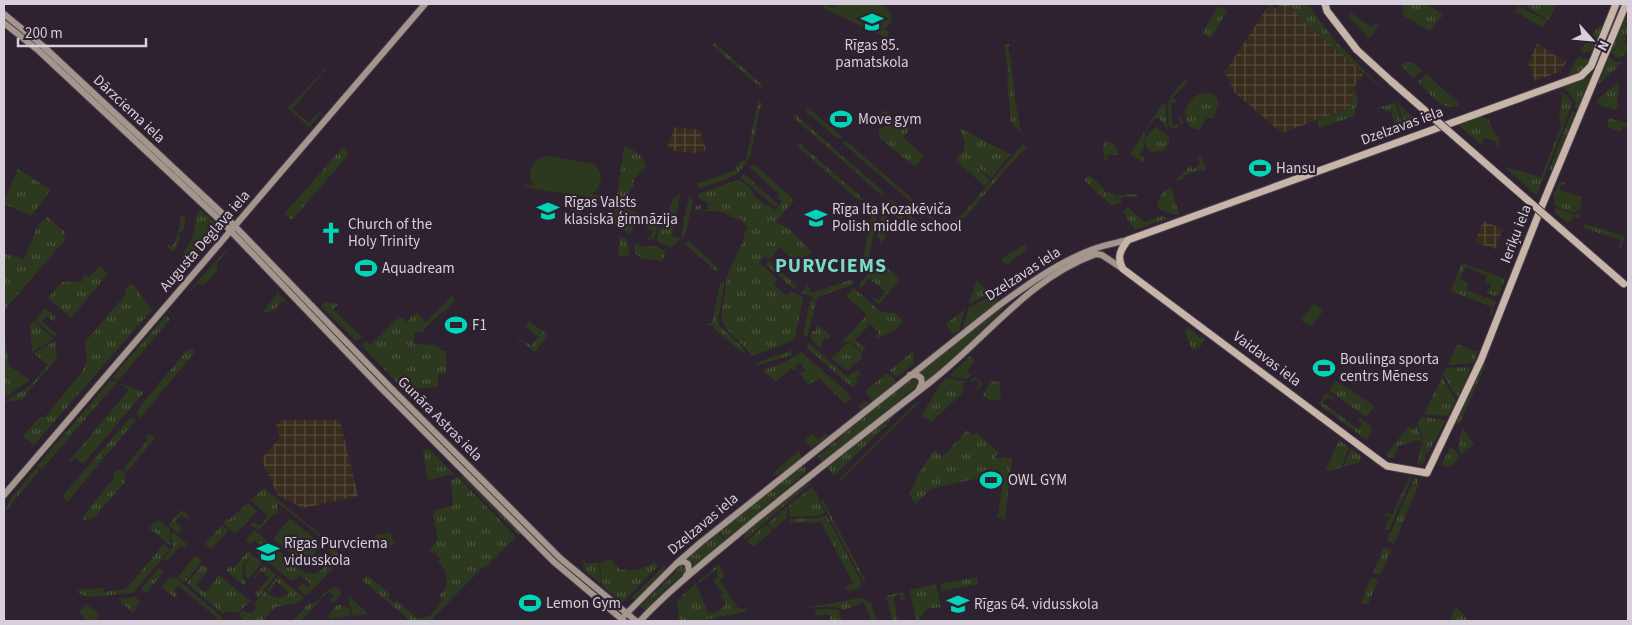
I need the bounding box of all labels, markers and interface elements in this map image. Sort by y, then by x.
school or university icon: Rīgas 85. pamatskola [859,9,885,35]
scale bar [18,15,145,47]
north arrow [1567,15,1617,65]
text: 200 m [25,23,63,44]
place label: Rīgas 85. pamatskola [835,35,909,73]
text: N [1592,37,1614,54]
street label: Dārzciema iela [88,70,170,148]
street label: Dzelzavas iela [1358,101,1446,151]
sports icon: Move gym [828,106,854,132]
place label: Move gym [858,109,922,130]
sports icon: Hansu [1247,155,1273,181]
place label: Hansu [1276,158,1316,179]
street label: Augusta Deglava iela [155,186,255,296]
place label: Rīgas Valsts klasiskā ģimnāzija [564,192,678,230]
school or university icon: Rīgas Valsts klasiskā ģimnāzija [535,198,561,224]
place label: Rīga Ita Kozakēviča Polish middle school [832,199,962,237]
street label: Ieriķu iela [1495,202,1537,266]
school or university icon: Rīga Ita Kozakēviča Polish middle school [803,205,829,231]
place label: Church of the Holy Trinity [348,214,432,252]
church icon: Church of the Holy Trinity [318,220,344,246]
street label: Dzelzavas iela [981,242,1065,306]
district label: PURVCIEMS [775,252,887,280]
sports icon: Aquadream [353,255,379,281]
place label: Aquadream [382,258,455,279]
sports icon: F1 [443,312,469,338]
place label: F1 [472,315,487,336]
street label: Vaidavas iela [1228,326,1306,392]
place label: Boulinga sporta centrs Mēness [1340,349,1439,387]
sports icon: Boulinga sporta centrs Mēness [1311,355,1337,381]
street label: Gunāra Astras iela [393,372,487,466]
sports icon: OWL GYM [978,467,1004,493]
place label: OWL GYM [1008,470,1067,491]
street label: Dzelzavas iela [663,488,743,560]
place label: Rīgas Purvciema vidusskola [284,533,388,571]
school or university icon: Rīgas Purvciema vidusskola [255,539,281,565]
sports icon: Lemon Gym [517,590,543,616]
school or university icon: Rīgas 64. vidusskola [945,591,971,617]
place label: Lemon Gym [546,593,621,614]
place label: Rīgas 64. vidusskola [974,594,1098,615]

